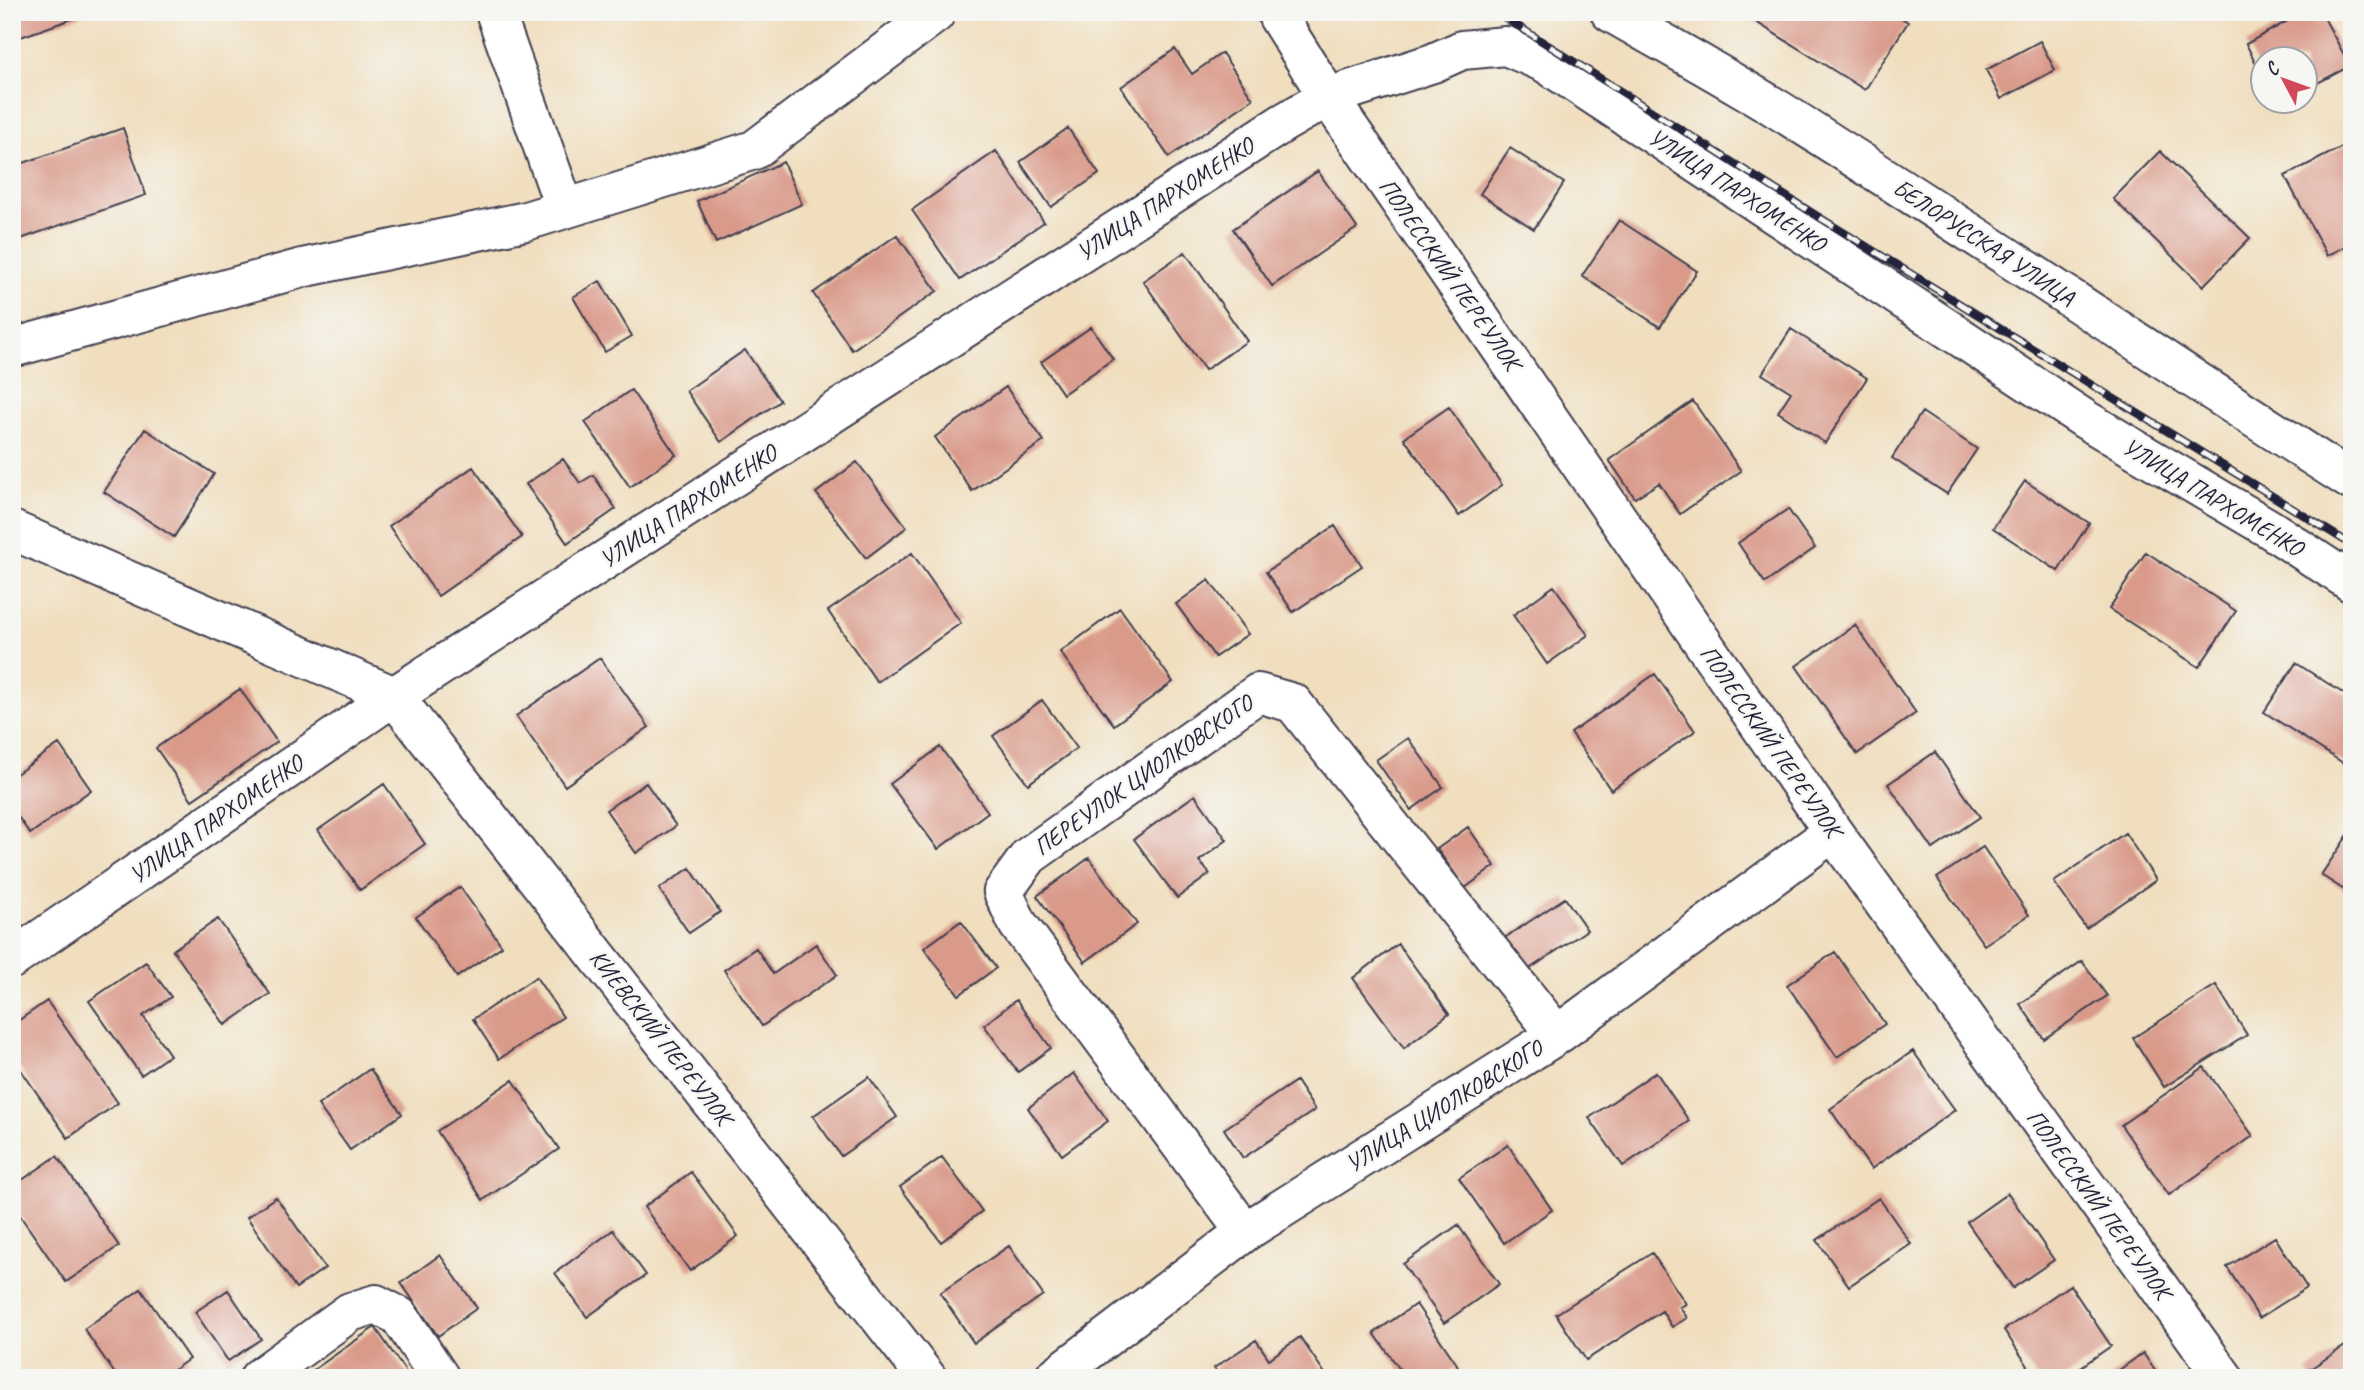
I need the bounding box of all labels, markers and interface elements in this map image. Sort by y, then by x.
north arrow [2248,46,2318,116]
text: С [2260,56,2286,81]
street label: УЛИЦА ПАРХОМЕНКО [1643,122,1834,260]
street label: УЛИЦА ПАРХОМЕНКО [1071,129,1262,267]
street label: ПОЛЕССКИЙ ПЕРЕУЛОК [1373,172,1530,380]
street label: БЕЛОРУССКАЯ УЛИЦА [1888,172,2081,312]
street label: УЛИЦА ПАРХОМЕНКО [2118,431,2311,564]
street label: УЛИЦА ПАРХОМЕНКО [594,436,785,574]
street label: ПОЛЕССКИЙ ПЕРЕУЛОК [1694,639,1851,847]
street label: ПЕРЕУЛОК ЦИОЛКОВСКОГО [1028,686,1261,862]
street label: УЛИЦА ПАРХОМЕНКО [124,746,311,890]
street label: КИЕВСКИЙ ПЕРЕУЛОК [583,943,742,1135]
street label: УЛИЦА ЦИОЛКОВСКОГО [1340,1032,1550,1179]
street label: ПОЛЕССКИЙ ПЕРЕУЛОК [2020,1103,2181,1309]

